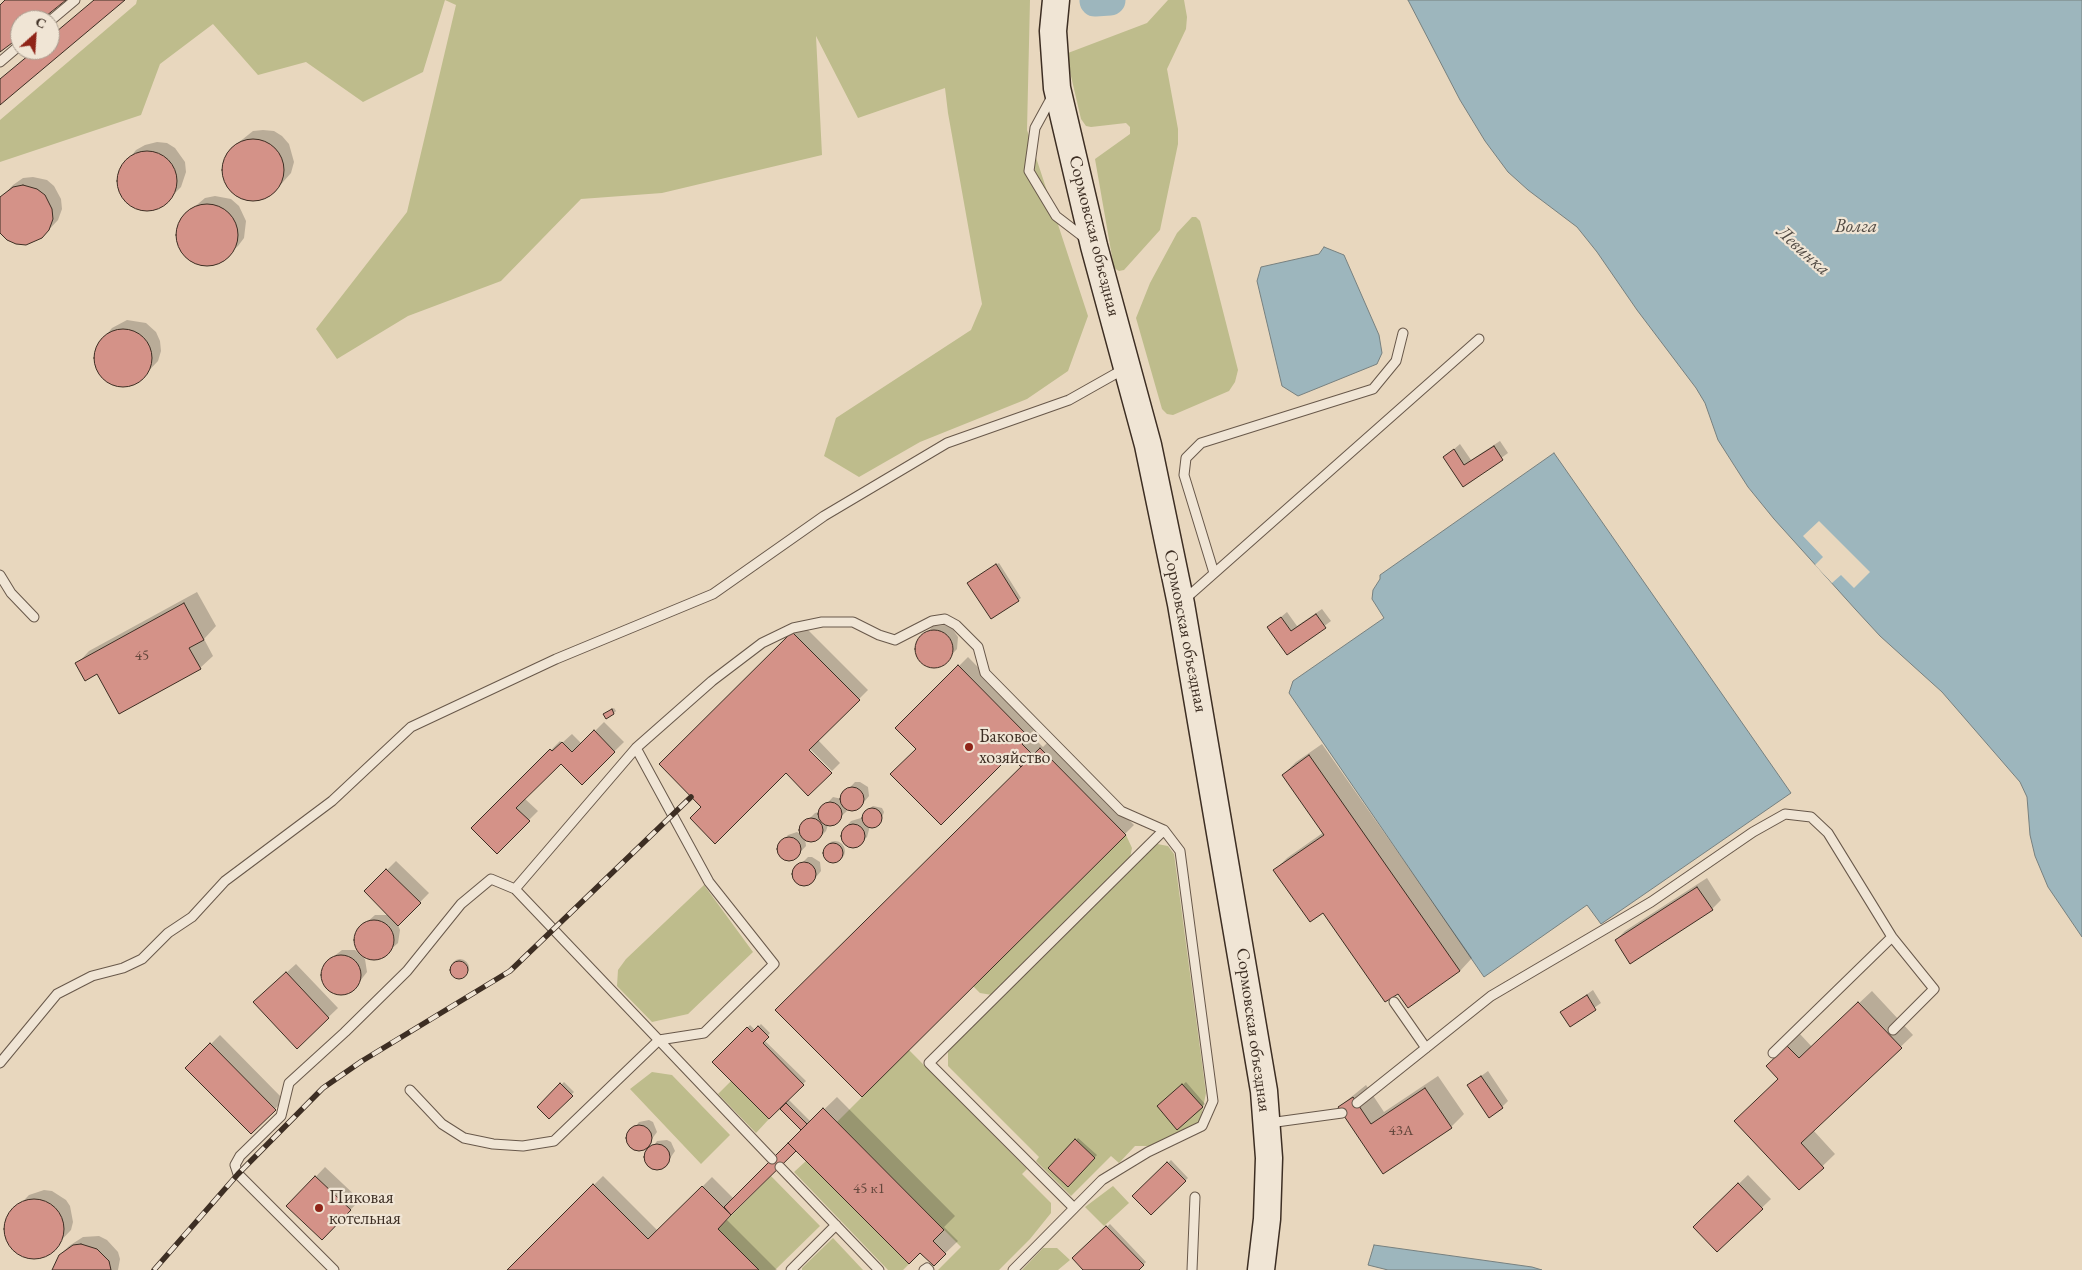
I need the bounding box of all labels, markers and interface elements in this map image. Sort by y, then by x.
north arrow [10,10,60,60]
text: С [33,12,50,33]
street label: Сормовская объездная [1064,153,1124,319]
water label: Волга [1835,216,1877,238]
water label: Левинка [1772,221,1834,281]
street label: Сормовская объездная [1159,548,1211,714]
house number: 45 [135,647,149,665]
place label: Баковое хозяйство [979,726,1051,769]
marker: Баковое хозяйство [963,741,975,753]
street label: Сормовская объездная [1231,947,1275,1113]
house number: 43А [1389,1122,1413,1140]
house number: 45 к1 [853,1180,885,1198]
place label: Пиковая котельная [329,1187,401,1230]
marker: Пиковая котельная [313,1202,325,1214]

